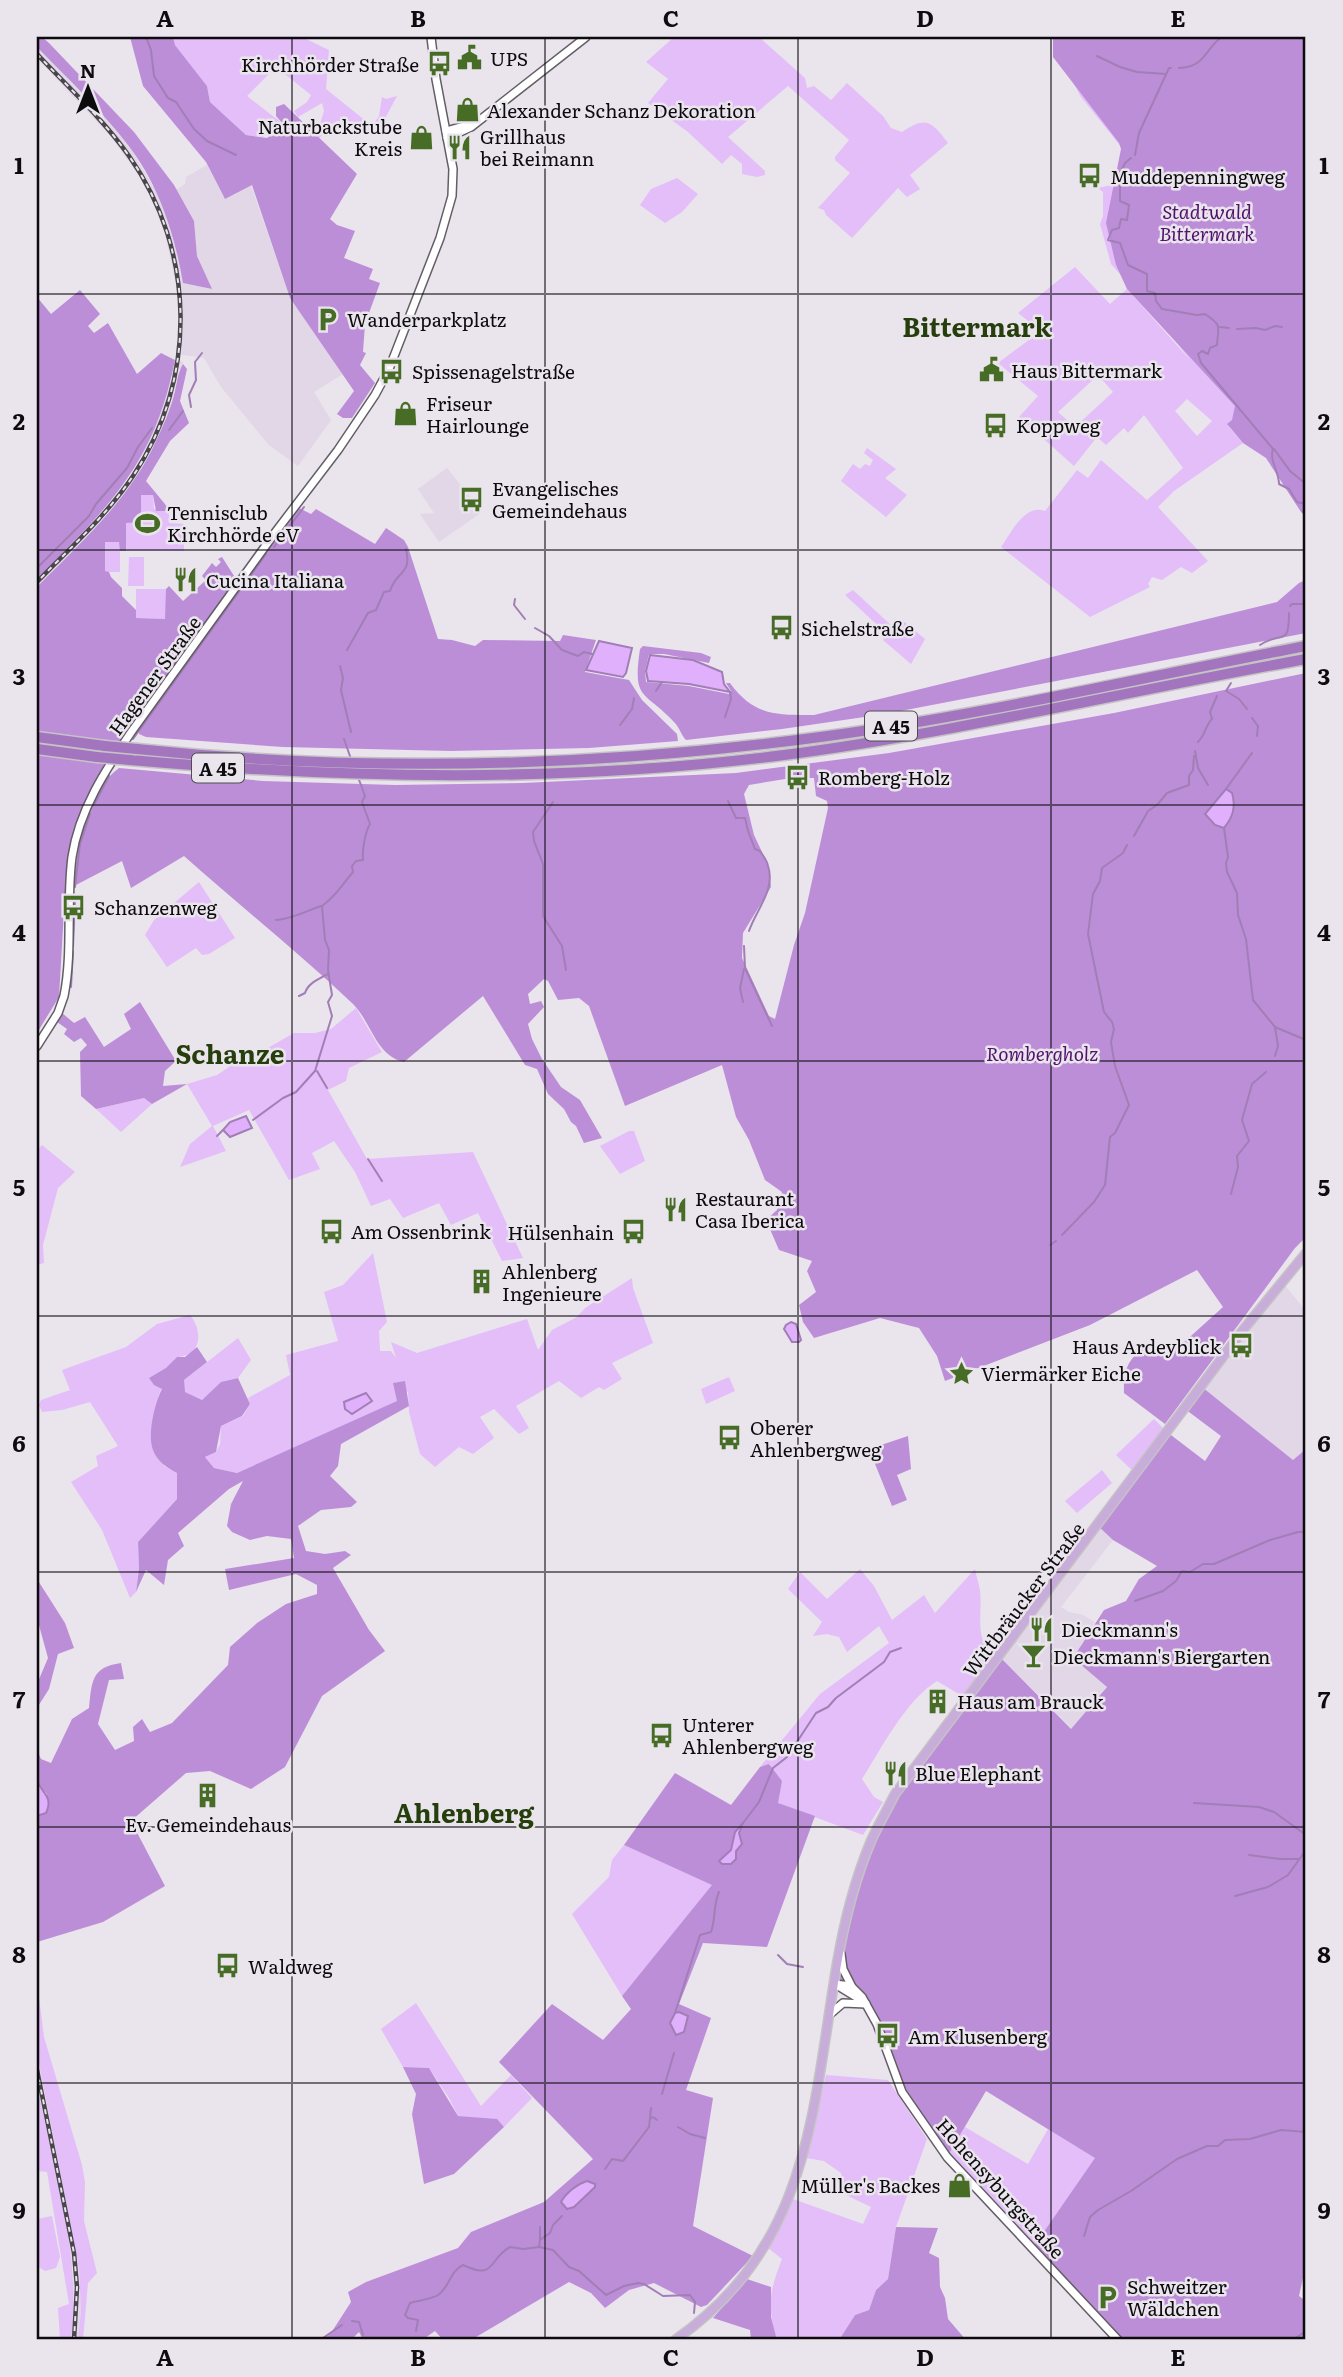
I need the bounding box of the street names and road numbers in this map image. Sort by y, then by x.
street label: Hagener Straße [101,609,207,740]
road number: A 45 [865,712,917,740]
road number: A 45 [192,754,244,782]
street label: Wittbräucker Straße [955,1516,1091,1682]
street label: Hohensyburgstraße [930,2112,1072,2265]

